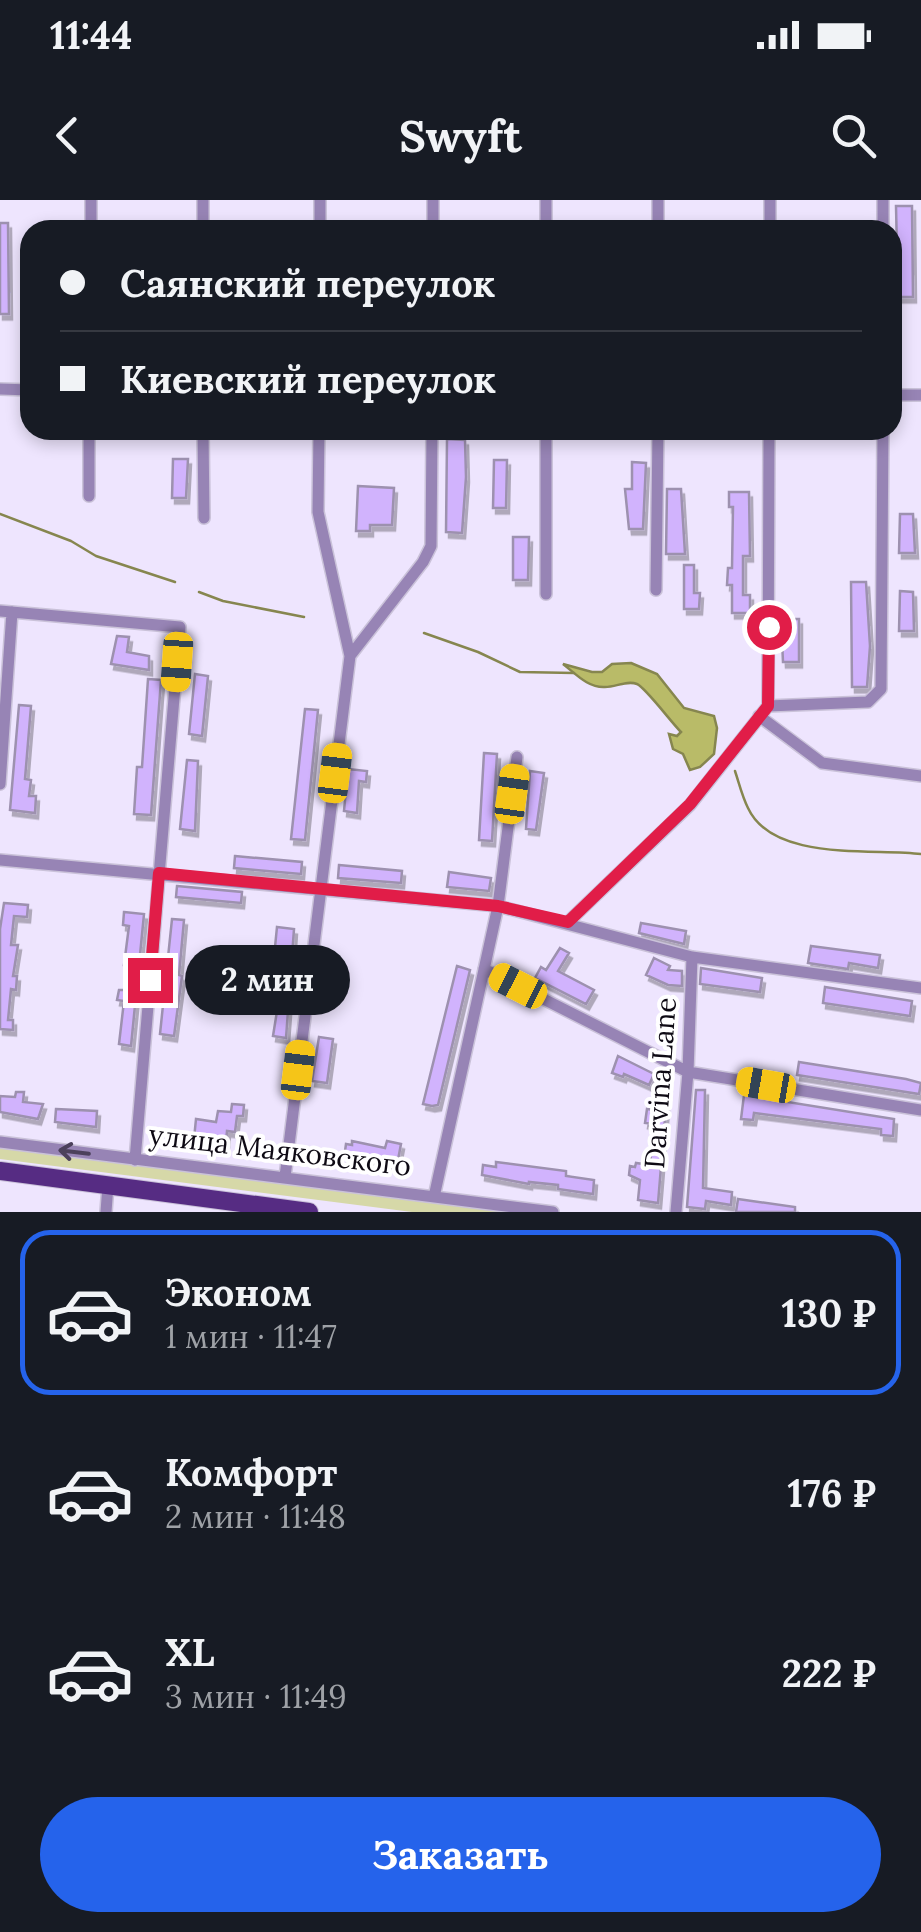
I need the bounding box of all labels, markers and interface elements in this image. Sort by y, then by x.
text: 11:44 [50,11,132,59]
text: Swyft [399,107,522,164]
icon: back [40,108,95,163]
icon: search [826,108,881,163]
text: Саянский переулок [120,259,495,307]
text: Киевский переулок [120,355,496,403]
route start [747,605,792,650]
car [160,631,194,693]
car [316,741,354,805]
car [493,762,531,826]
callout: 2 мин [185,945,350,1015]
route end [128,958,173,1003]
text: 2 мин [221,959,314,1000]
car [484,959,552,1013]
street label: Darvina Lane [636,996,684,1170]
car [279,1038,317,1102]
car [734,1065,798,1105]
street label: улица Маяковского [147,1116,413,1184]
one-way arrow [58,1142,90,1161]
icon: car [45,1268,135,1358]
text: Эконом [165,1268,312,1316]
text: 130 ₽ [782,1289,876,1337]
text: 1 мин · 11:47 [165,1316,337,1357]
icon: car [45,1448,135,1538]
text: Комфорт [165,1448,337,1496]
text: 176 ₽ [787,1469,876,1517]
text: 2 мин · 11:48 [165,1496,346,1537]
icon: car [45,1628,135,1718]
text: XL [165,1628,215,1676]
text: 222 ₽ [782,1649,876,1697]
text: 3 мин · 11:49 [165,1676,347,1717]
button: Заказать [40,1797,881,1912]

